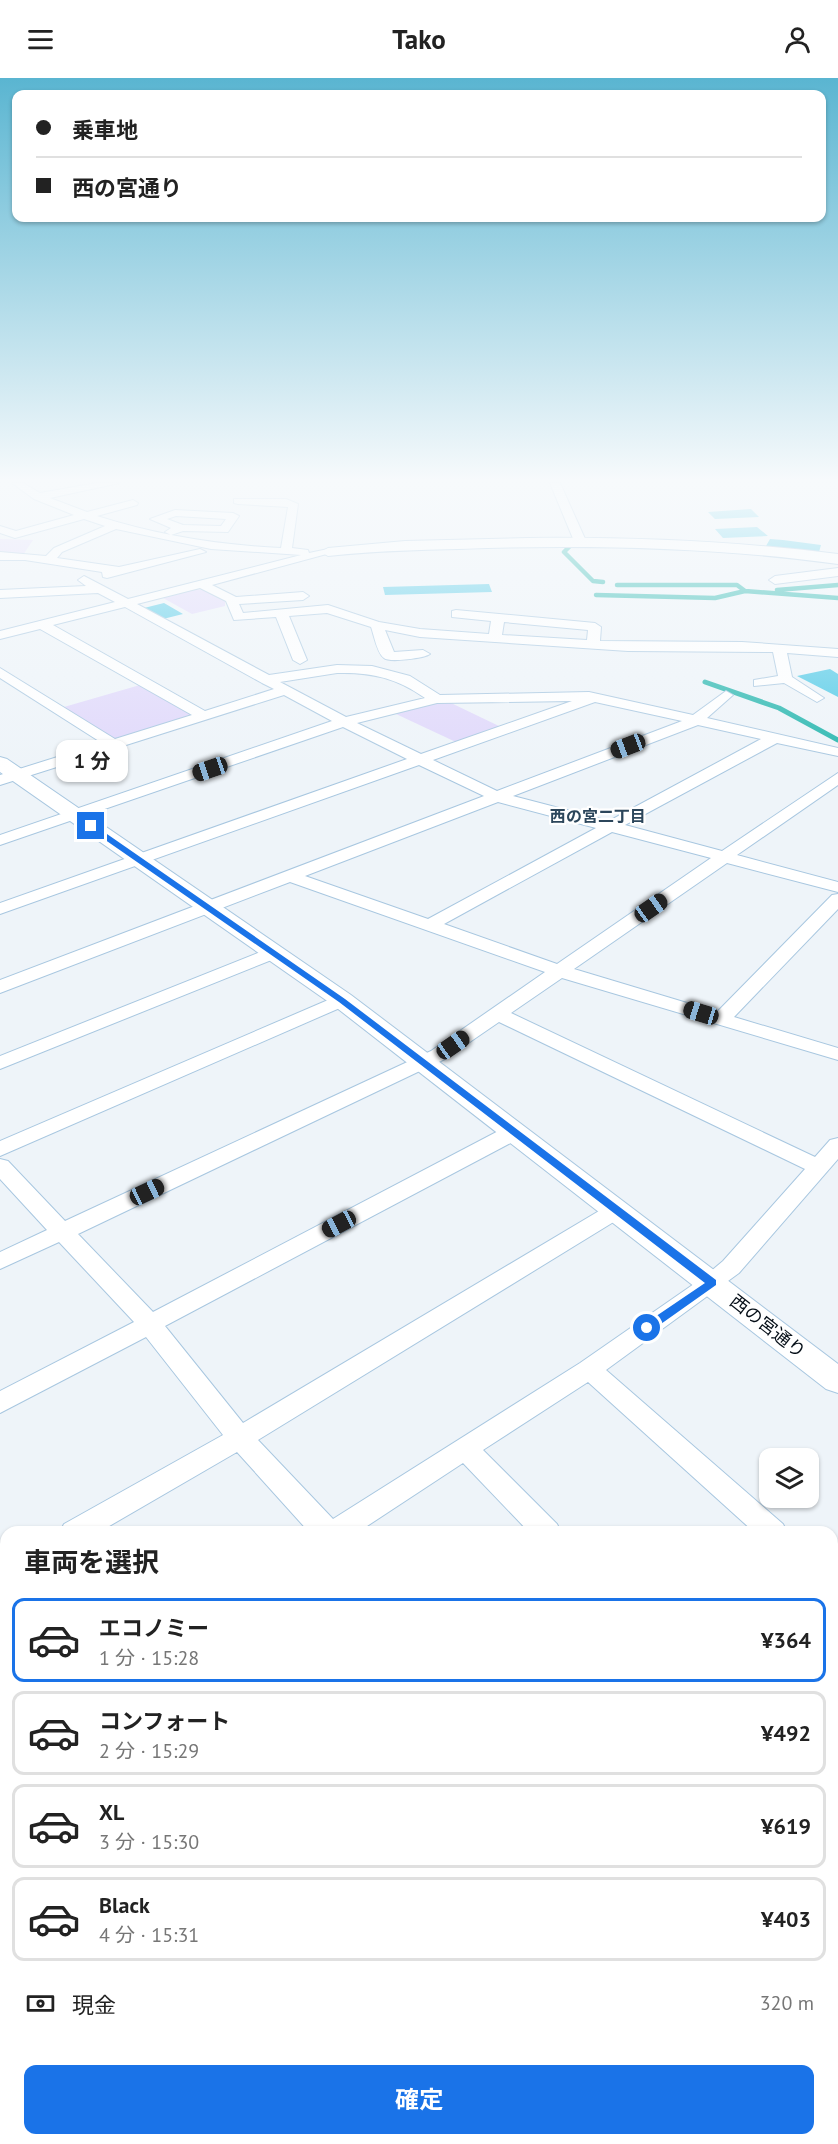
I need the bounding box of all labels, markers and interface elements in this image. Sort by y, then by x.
text: Tako [392,22,446,56]
icon: menu [24,23,57,56]
icon: person [781,23,814,56]
text: 乗車地 [72,116,138,144]
text: 西の宮通り [72,174,182,202]
car [608,731,648,761]
callout: 1 分 [55,739,127,781]
text: 1 分 [74,748,110,774]
car [190,755,230,783]
district label: 西の宮二丁目 [550,806,646,826]
route end [77,812,104,839]
car [631,890,671,926]
car [681,999,721,1027]
car [433,1027,473,1063]
car [127,1176,167,1208]
car [319,1208,359,1240]
street label: 西の宮通り [725,1289,811,1363]
route start [633,1314,660,1341]
map controls [759,1448,819,1508]
button: layers [759,1448,819,1508]
text: 車両を選択 [24,1545,159,1579]
icon: car [27,1613,81,1667]
text: エコノミー [99,1614,209,1642]
text: ¥364 [761,1626,811,1654]
text: 1 分 · 15:28 [99,1645,199,1671]
icon: car [27,1706,81,1760]
text: コンフォート [99,1707,230,1735]
text: ¥492 [761,1719,811,1747]
text: 2 分 · 15:29 [99,1738,199,1764]
text: XL [99,1798,124,1826]
icon: car [27,1799,81,1853]
text: ¥619 [761,1812,811,1840]
text: 3 分 · 15:30 [99,1829,199,1855]
text: Black [99,1891,150,1919]
icon: car [27,1892,81,1946]
text: ¥403 [761,1905,811,1933]
text: 4 分 · 15:31 [99,1922,199,1948]
icon: cash [24,1987,57,2020]
text: 320 m [760,1990,814,2016]
text: 現金 [72,1991,116,2019]
button: 確定 [24,2065,814,2134]

